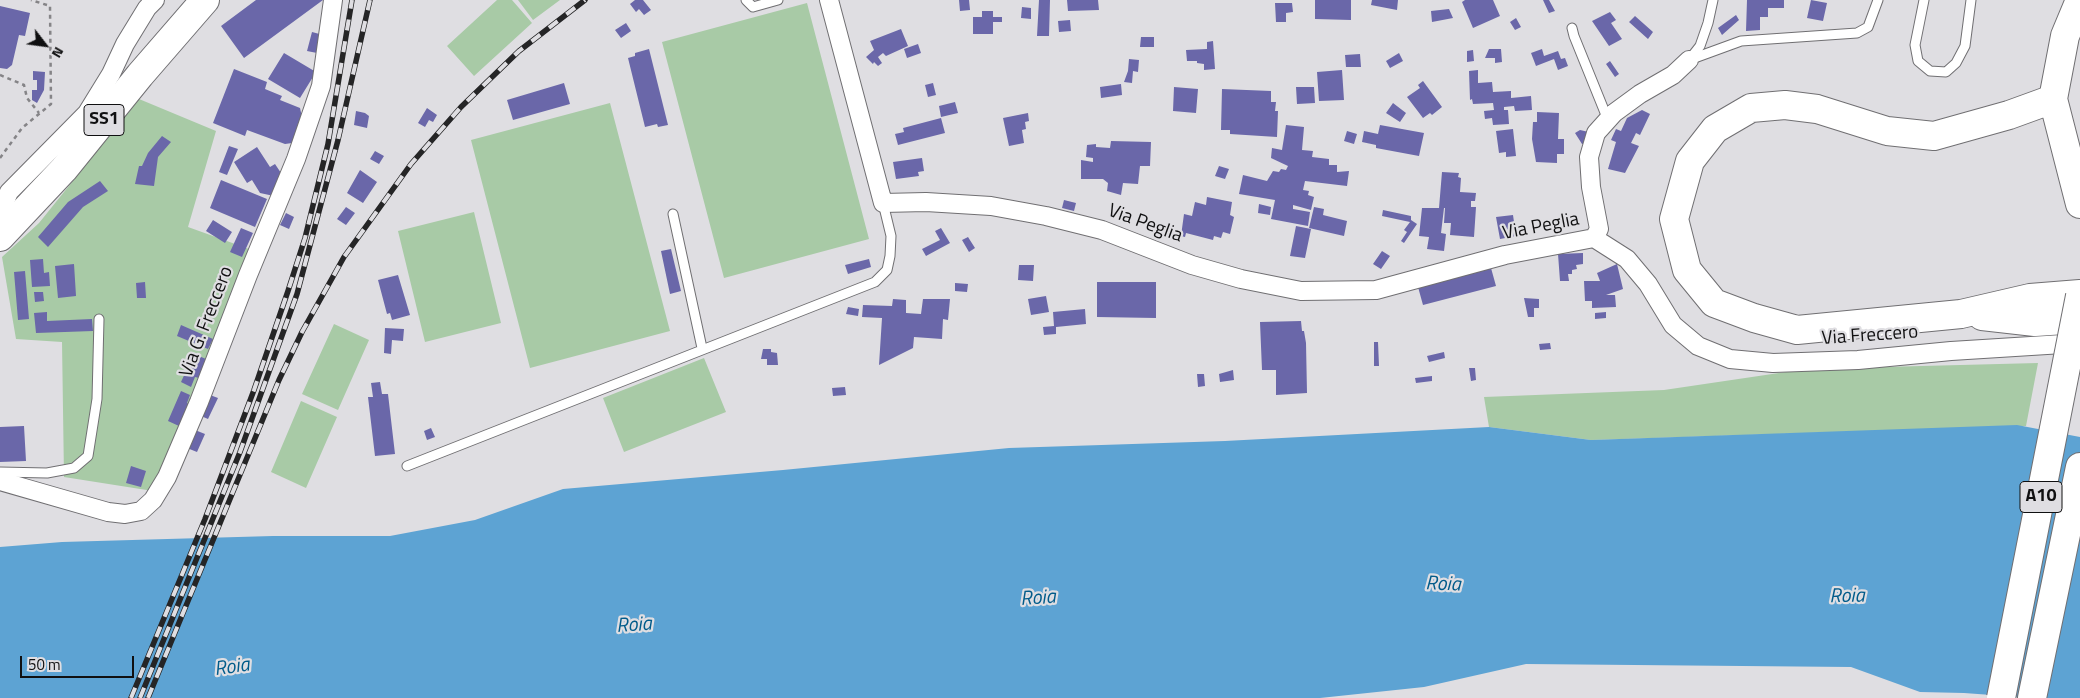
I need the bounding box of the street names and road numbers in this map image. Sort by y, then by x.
road number: SS1 [84,104,124,136]
street label: Via Peglia [1105,200,1185,248]
street label: Via Peglia [1501,208,1581,246]
street label: Via G. Freccero [175,263,239,381]
street label: Via Freccero [1821,321,1919,351]
road number: A10 [2020,482,2062,512]

